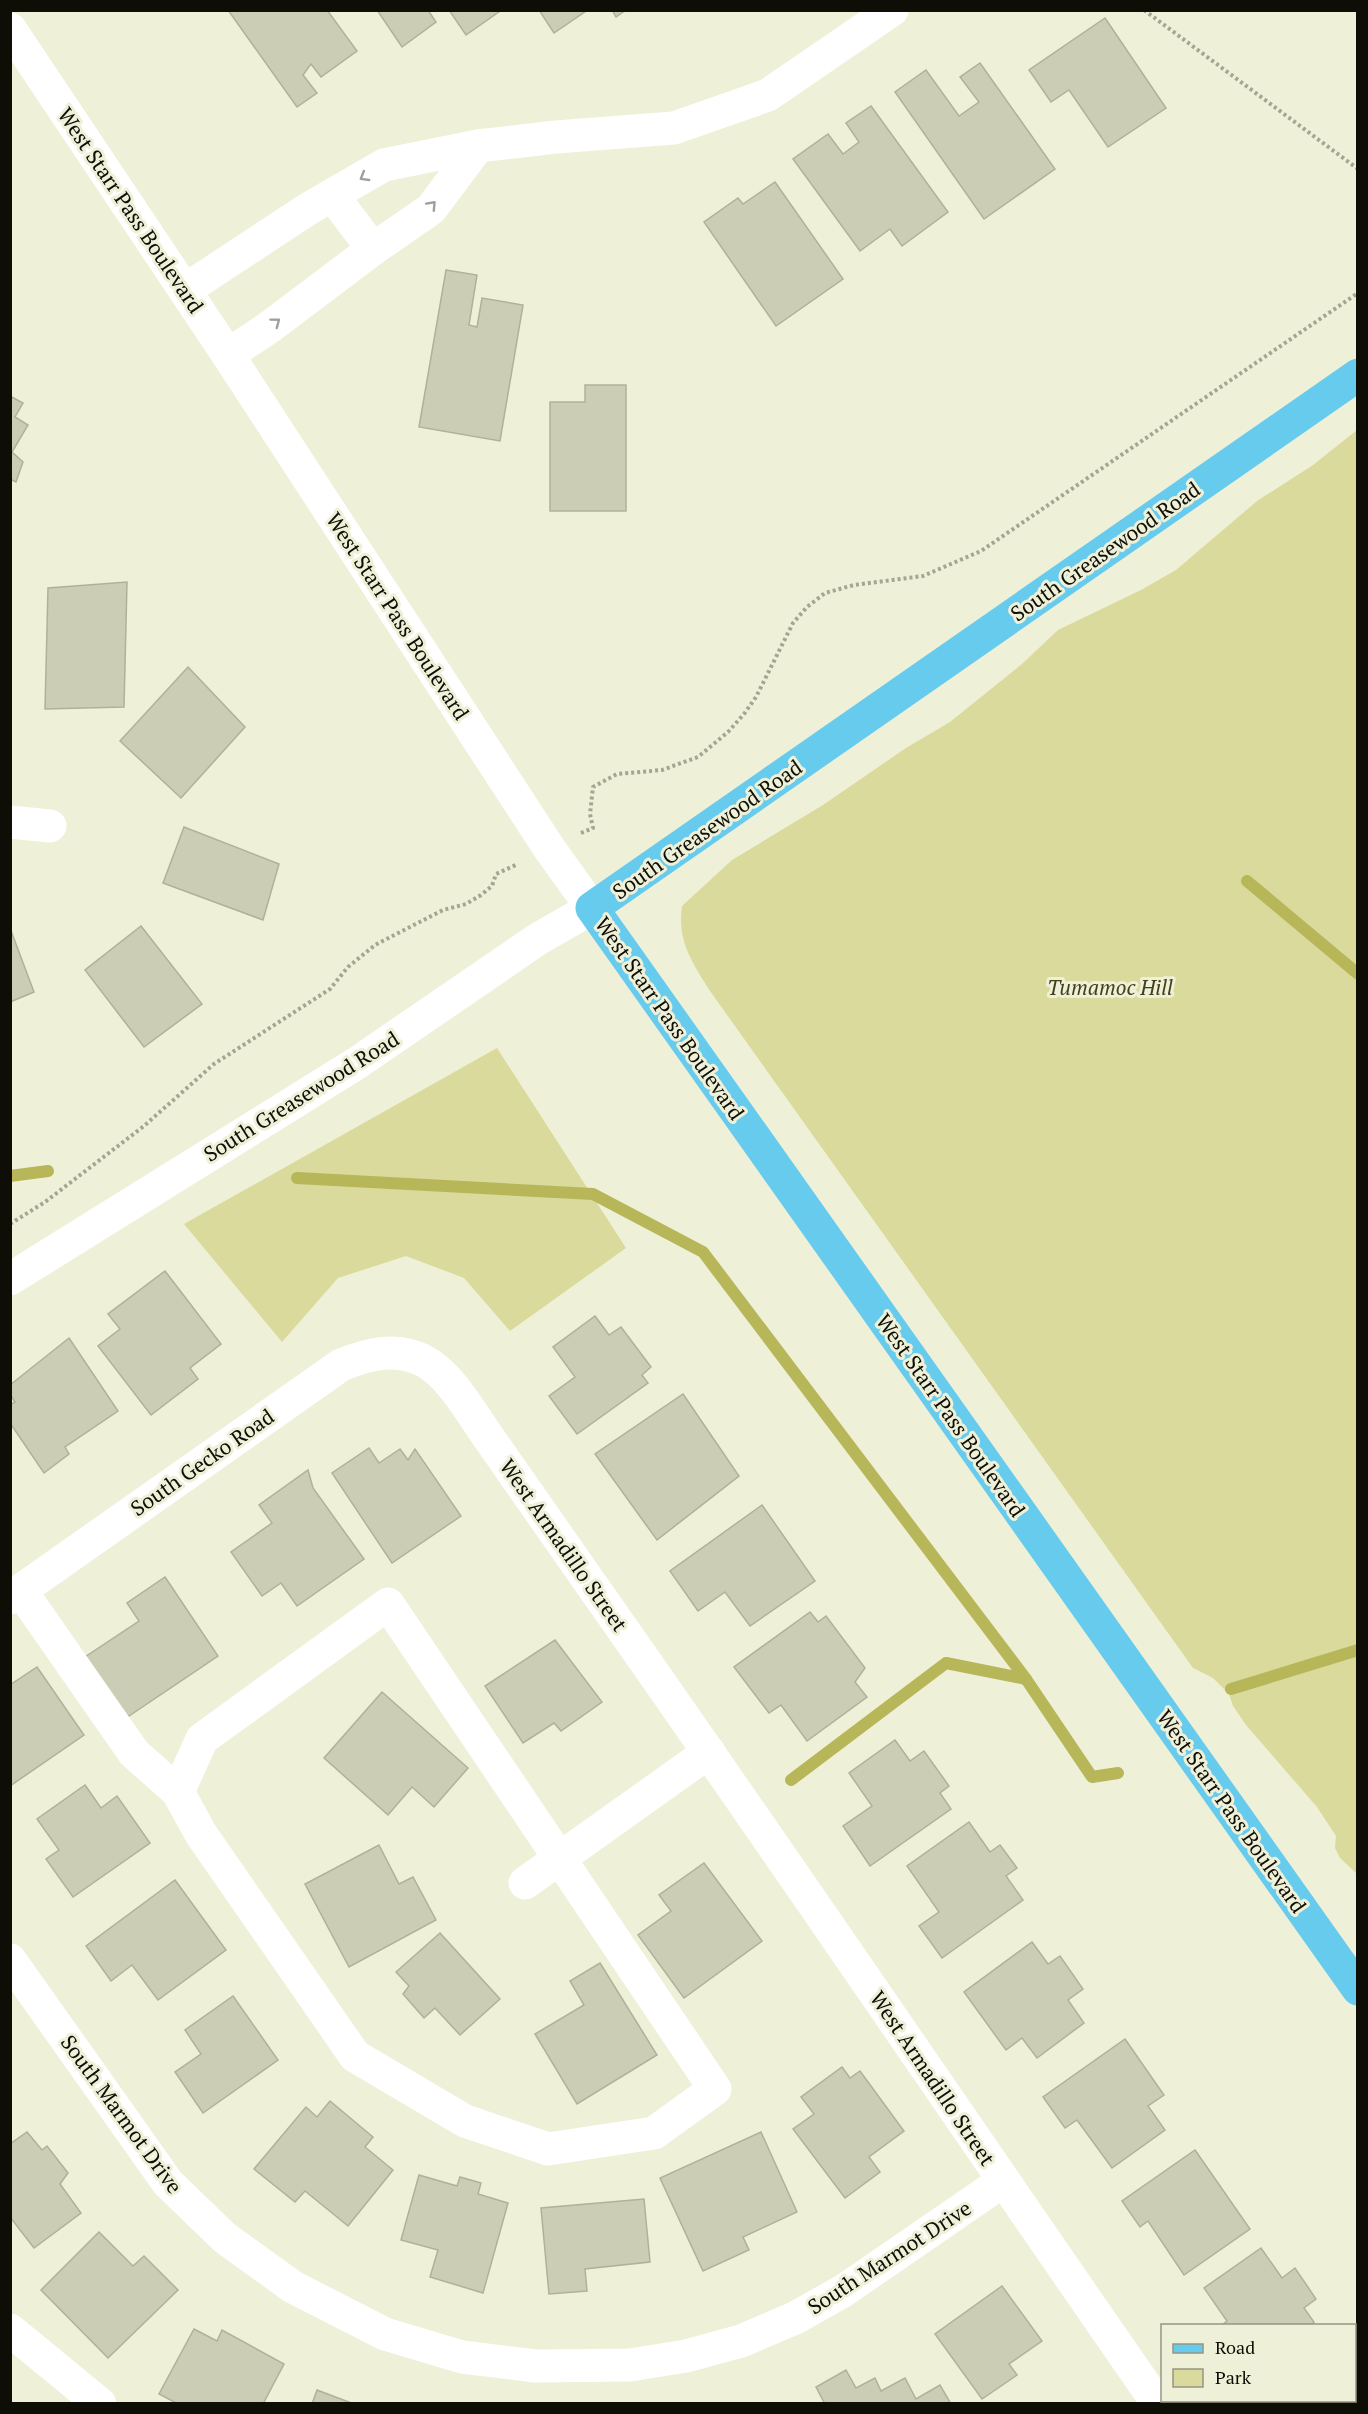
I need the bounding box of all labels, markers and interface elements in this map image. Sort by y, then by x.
street label: West Starr Pass Boulevard [52,102,210,318]
one-way arrow [360,170,370,182]
one-way arrow [425,202,436,212]
one-way arrow [270,318,281,329]
street label: South Greasewood Road [1005,475,1206,627]
street label: West Starr Pass Boulevard [320,507,476,725]
street label: South Greasewood Road [607,753,808,905]
street label: West Starr Pass Boulevard [589,911,751,1125]
park label: Tumamoc Hill [1047,973,1173,1001]
street label: South Greasewood Road [198,1024,404,1168]
street label: West Starr Pass Boulevard [870,1308,1032,1522]
street label: South Gecko Road [125,1402,280,1522]
street label: West Armadillo Street [494,1453,634,1637]
street label: West Starr Pass Boulevard [1151,1704,1313,1918]
street label: West Armadillo Street [864,1985,1002,2171]
street label: South Marmot Drive [55,2029,189,2199]
street label: South Marmot Drive [802,2194,976,2320]
legend [1161,2324,1356,2402]
text: Road [1215,2335,1255,2359]
text: Park [1215,2365,1252,2389]

